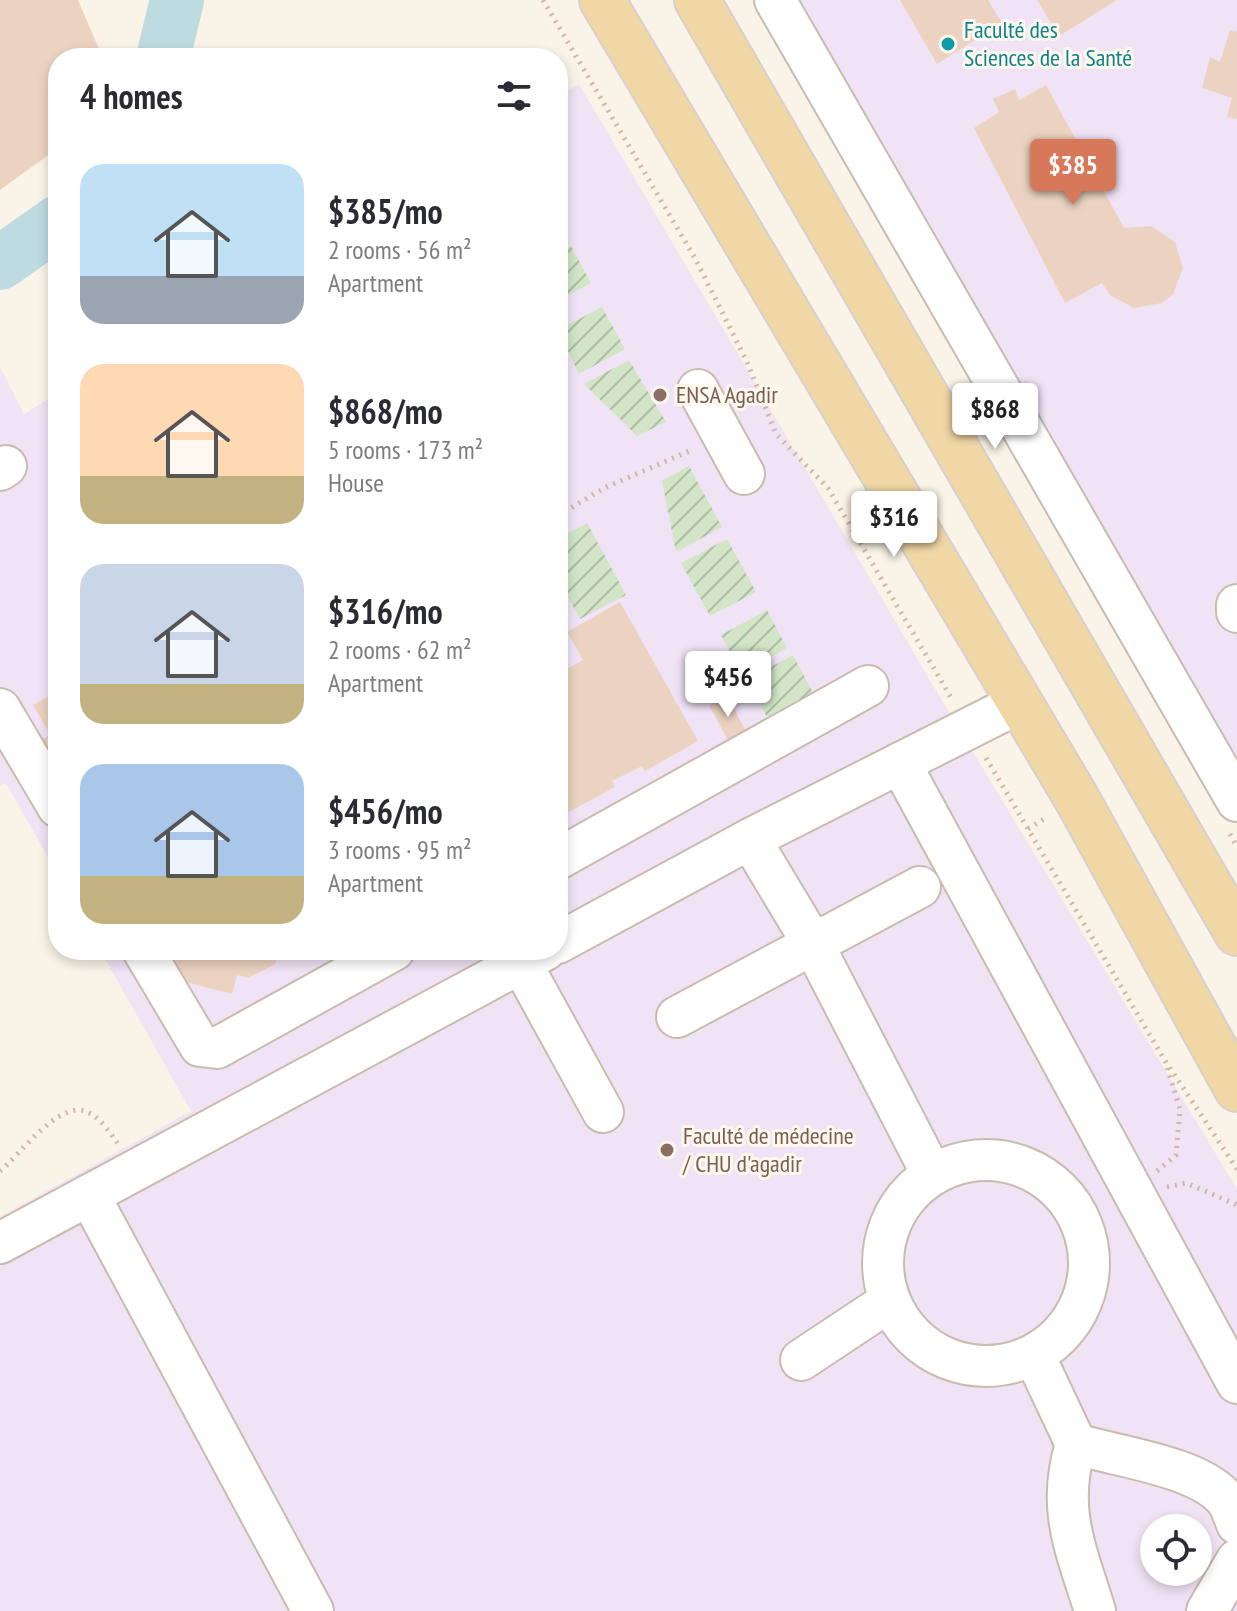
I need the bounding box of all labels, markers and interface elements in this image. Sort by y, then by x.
place label: Faculté des Sciences de la Santé [964,14,1132,73]
marker: Faculté des Sciences de la Santé [939,35,957,53]
text: 4 homes [80,74,183,118]
icon: filters [492,74,536,118]
pin: $385 [1026,139,1120,207]
text: $385 [1048,148,1098,181]
text: $385/mo [328,189,443,233]
icon: home [144,196,240,292]
text: 2 rooms · 56 m² [328,233,472,266]
text: Apartment [328,266,423,299]
place label: ENSA Agadir [676,379,778,410]
pin: $868 [948,383,1042,451]
marker: ENSA Agadir [651,386,669,404]
text: $868/mo [328,389,443,433]
text: $868 [970,392,1020,425]
icon: home [144,396,240,492]
text: 5 rooms · 173 m² [328,433,483,466]
text: House [328,466,384,499]
pin: $316 [847,491,941,559]
text: $316 [869,500,919,533]
text: $316/mo [328,589,443,633]
icon: home [144,596,240,692]
text: 2 rooms · 62 m² [328,633,472,666]
pin: $456 [681,651,775,719]
text: $456 [703,660,753,693]
text: Apartment [328,666,423,699]
text: $456/mo [328,789,443,833]
icon: home [144,796,240,892]
text: 3 rooms · 95 m² [328,833,472,866]
text: Apartment [328,866,423,899]
place label: Faculté de médecine / CHU d'agadir [682,1120,854,1179]
marker: Faculté de médecine / CHU d'agadir [658,1141,676,1159]
map controls [1140,1514,1212,1586]
button: locate [1140,1514,1212,1586]

